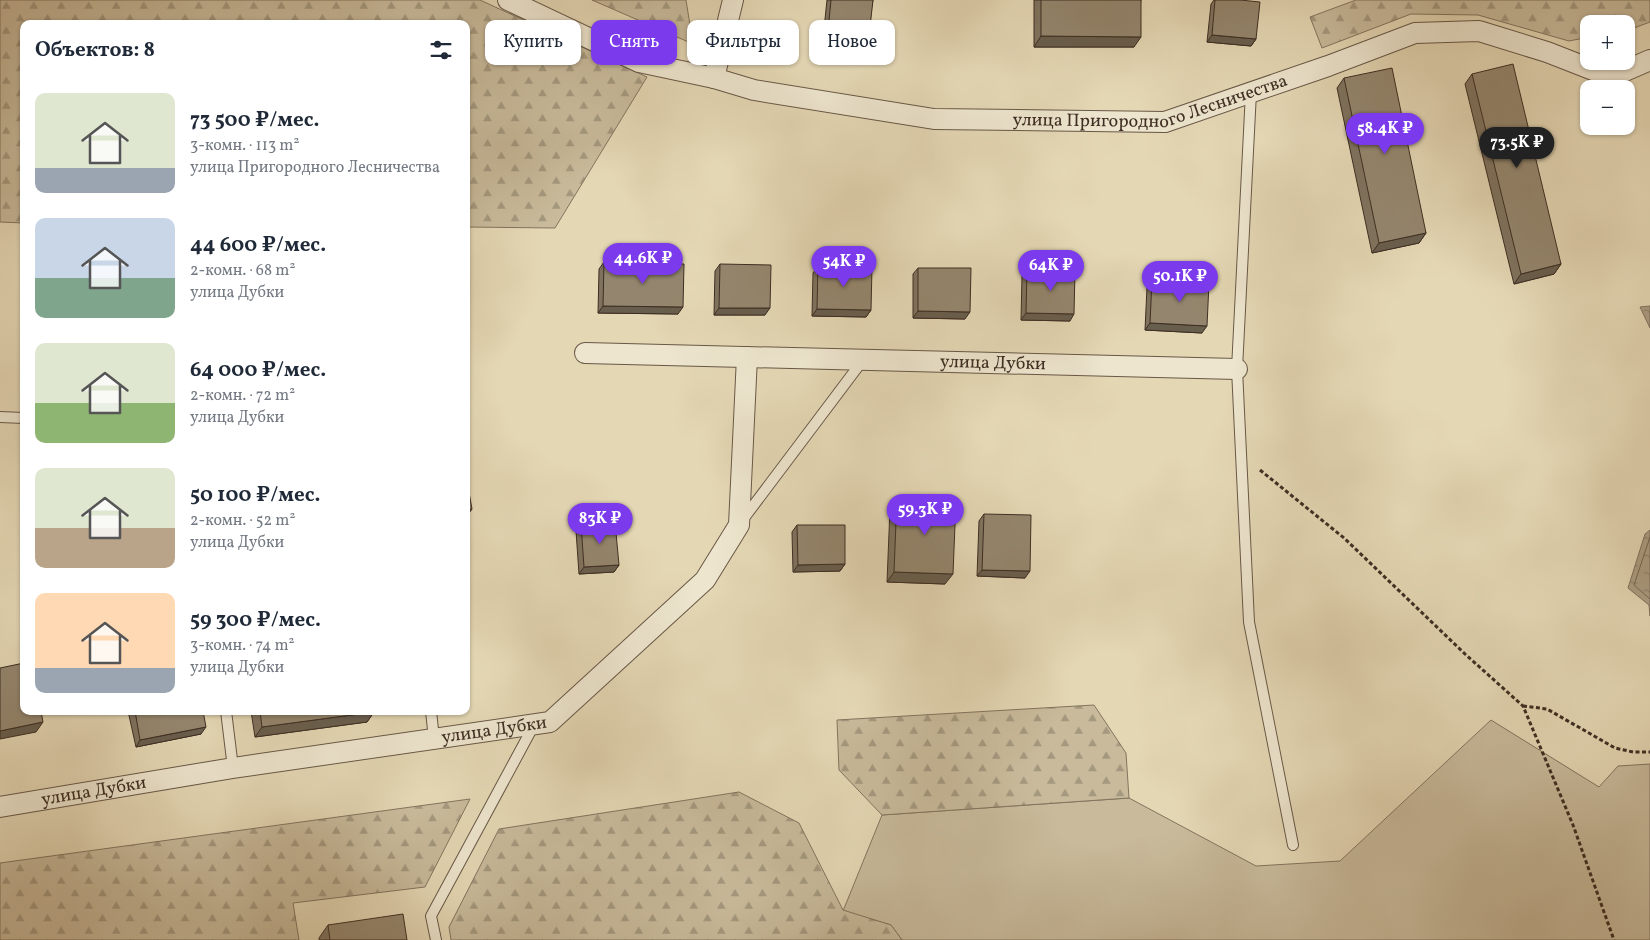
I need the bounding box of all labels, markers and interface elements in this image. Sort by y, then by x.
map controls [1580,15,1635,135]
button: + [1580,15,1635,70]
chip: Купить [485,20,581,65]
chip: Снять [591,20,677,65]
chip: Фильтры [687,20,799,65]
chip: Новое [809,20,895,65]
text: Объектов: 8 [35,36,155,65]
icon: filters [427,36,455,64]
street label: улица Пригородного Лесничества [1012,68,1291,135]
button: − [1580,80,1635,135]
text: 73 500 ₽/мес. [190,106,319,135]
pin: 58.4K ₽ [1339,112,1431,155]
icon: home [75,113,135,173]
text: 58.4K ₽ [1357,118,1413,140]
pin: 73.5K ₽ [1471,126,1563,169]
text: 73.5K ₽ [1490,132,1544,154]
text: 3-комн. · 113 m² [190,135,299,157]
text: улица Пригородного Лесничества [190,157,440,179]
text: 44 600 ₽/мес. [190,231,326,260]
icon: home [75,238,135,298]
pin: 44.6K ₽ [597,242,689,285]
pin: 54K ₽ [809,246,879,288]
text: 44.6K ₽ [614,248,672,270]
pin: 64K ₽ [1016,250,1086,292]
text: 54K ₽ [822,251,866,273]
text: 64K ₽ [1029,255,1073,277]
text: 2-комн. · 68 m² [190,260,295,282]
pin: 50.1K ₽ [1134,260,1226,303]
text: 50.1K ₽ [1153,266,1207,288]
text: улица Дубки [190,282,284,304]
street label: улица Дубки [940,349,1046,377]
text: 64 000 ₽/мес. [190,356,326,385]
icon: home [75,363,135,423]
text: 2-комн. · 72 m² [190,385,295,407]
text: улица Дубки [190,407,284,429]
text: 50 100 ₽/мес. [190,481,320,510]
icon: home [75,488,135,548]
pin: 59.3K ₽ [879,494,971,536]
text: 59.3K ₽ [898,499,952,521]
pin: 83K ₽ [565,502,635,545]
text: 83K ₽ [579,508,621,530]
text: 2-комн. · 52 m² [190,510,295,532]
text: улица Дубки [190,532,284,554]
text: 59 300 ₽/мес. [190,606,321,635]
icon: home [75,613,135,673]
text: 3-комн. · 74 m² [190,635,294,657]
text: улица Дубки [190,657,284,679]
street label: улица Дубки [440,710,548,750]
street label: улица Дубки [39,770,148,812]

